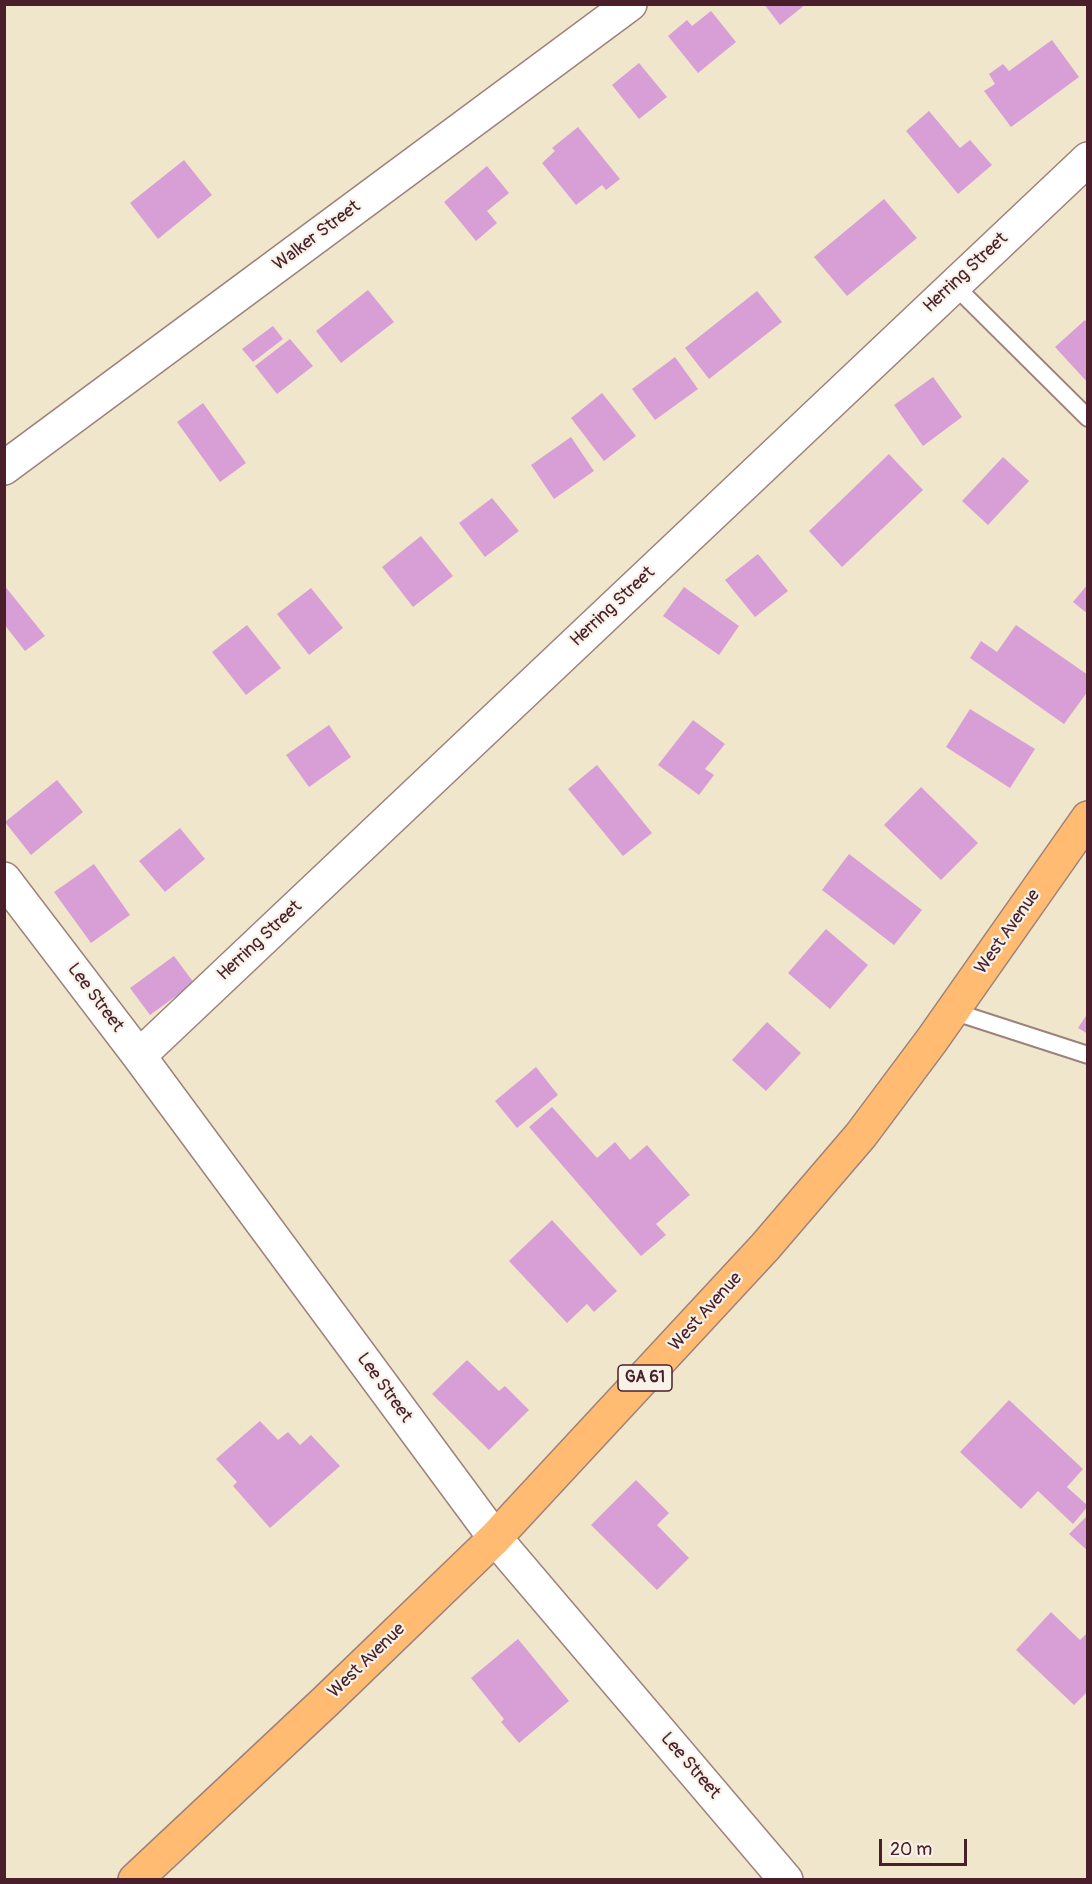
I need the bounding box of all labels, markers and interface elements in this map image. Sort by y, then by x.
street label: Walker Street [269,196,365,276]
street label: Herring Street [919,228,1013,318]
street label: Herring Street [566,562,660,652]
street label: West Avenue [971,885,1045,979]
street label: Herring Street [213,896,307,986]
street label: Lee Street [62,959,128,1037]
street label: West Avenue [665,1268,747,1356]
street label: Lee Street [352,1349,416,1427]
road number: GA 61 [618,1365,672,1391]
street label: West Avenue [324,1619,410,1703]
street label: Lee Street [655,1728,725,1804]
scale bar [882,1827,970,1865]
text: 20 m [890,1838,932,1861]

